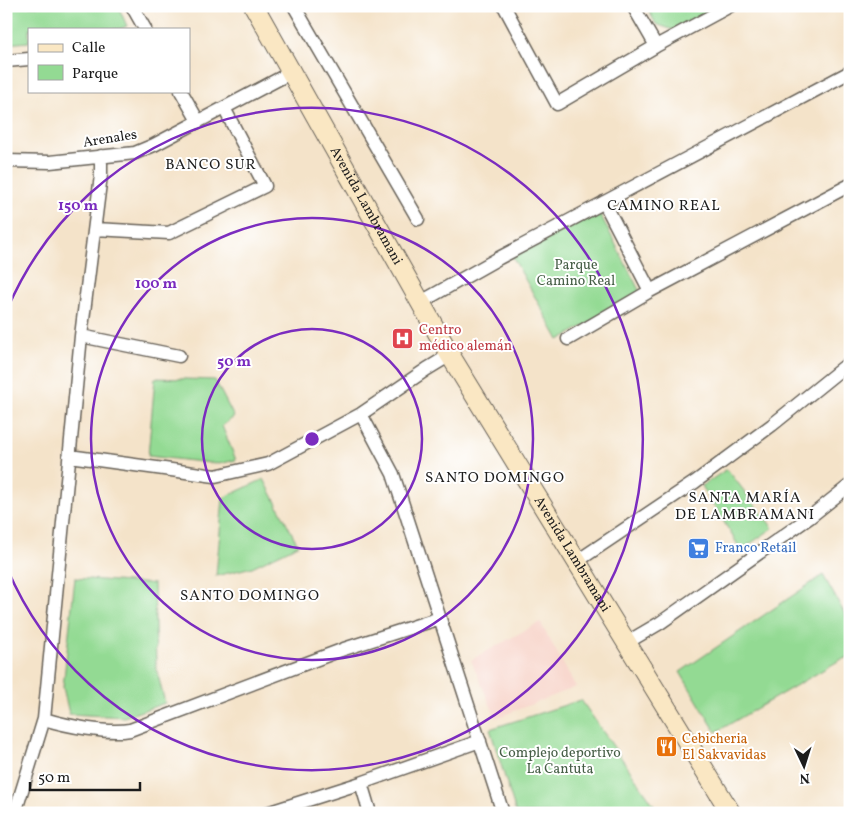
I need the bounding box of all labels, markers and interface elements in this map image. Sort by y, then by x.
legend [28,28,190,92]
text: Calle [72,38,105,59]
text: Parque [72,64,118,85]
street label: Arenales [82,125,138,153]
street label: Avenida Lambramani [325,143,407,268]
district label: BANCO SUR [165,155,257,176]
text: 150 m [58,196,98,217]
district label: CAMINO REAL [607,196,721,217]
park label: Parque Camino Real [537,256,615,291]
text: 100 m [135,274,178,295]
place label: Centro médico alemán [419,321,512,356]
hospital icon: Centro médico alemán [391,326,415,350]
text: 50 m [217,352,251,373]
centre of rings [303,430,321,448]
district label: SANTO DOMINGO [425,468,565,489]
district label: SANTA MARÍA DE LAMBRAMANI [675,488,815,526]
street label: Avenida Lambramani [529,493,615,616]
supermarket icon: Franco Retail [687,536,711,560]
place label: Franco Retail [715,539,796,558]
district label: SANTO DOMINGO [180,586,320,607]
place label: Cebicheria El Sakvavidas [682,730,766,765]
restaurant icon: Cebicheria El Sakvavidas [654,735,678,759]
north arrow [778,742,828,792]
park label: Complejo deportivo La Cantuta [499,744,621,779]
scale bar [30,759,140,791]
text: 50 m [38,768,70,789]
text: N [799,768,811,787]

